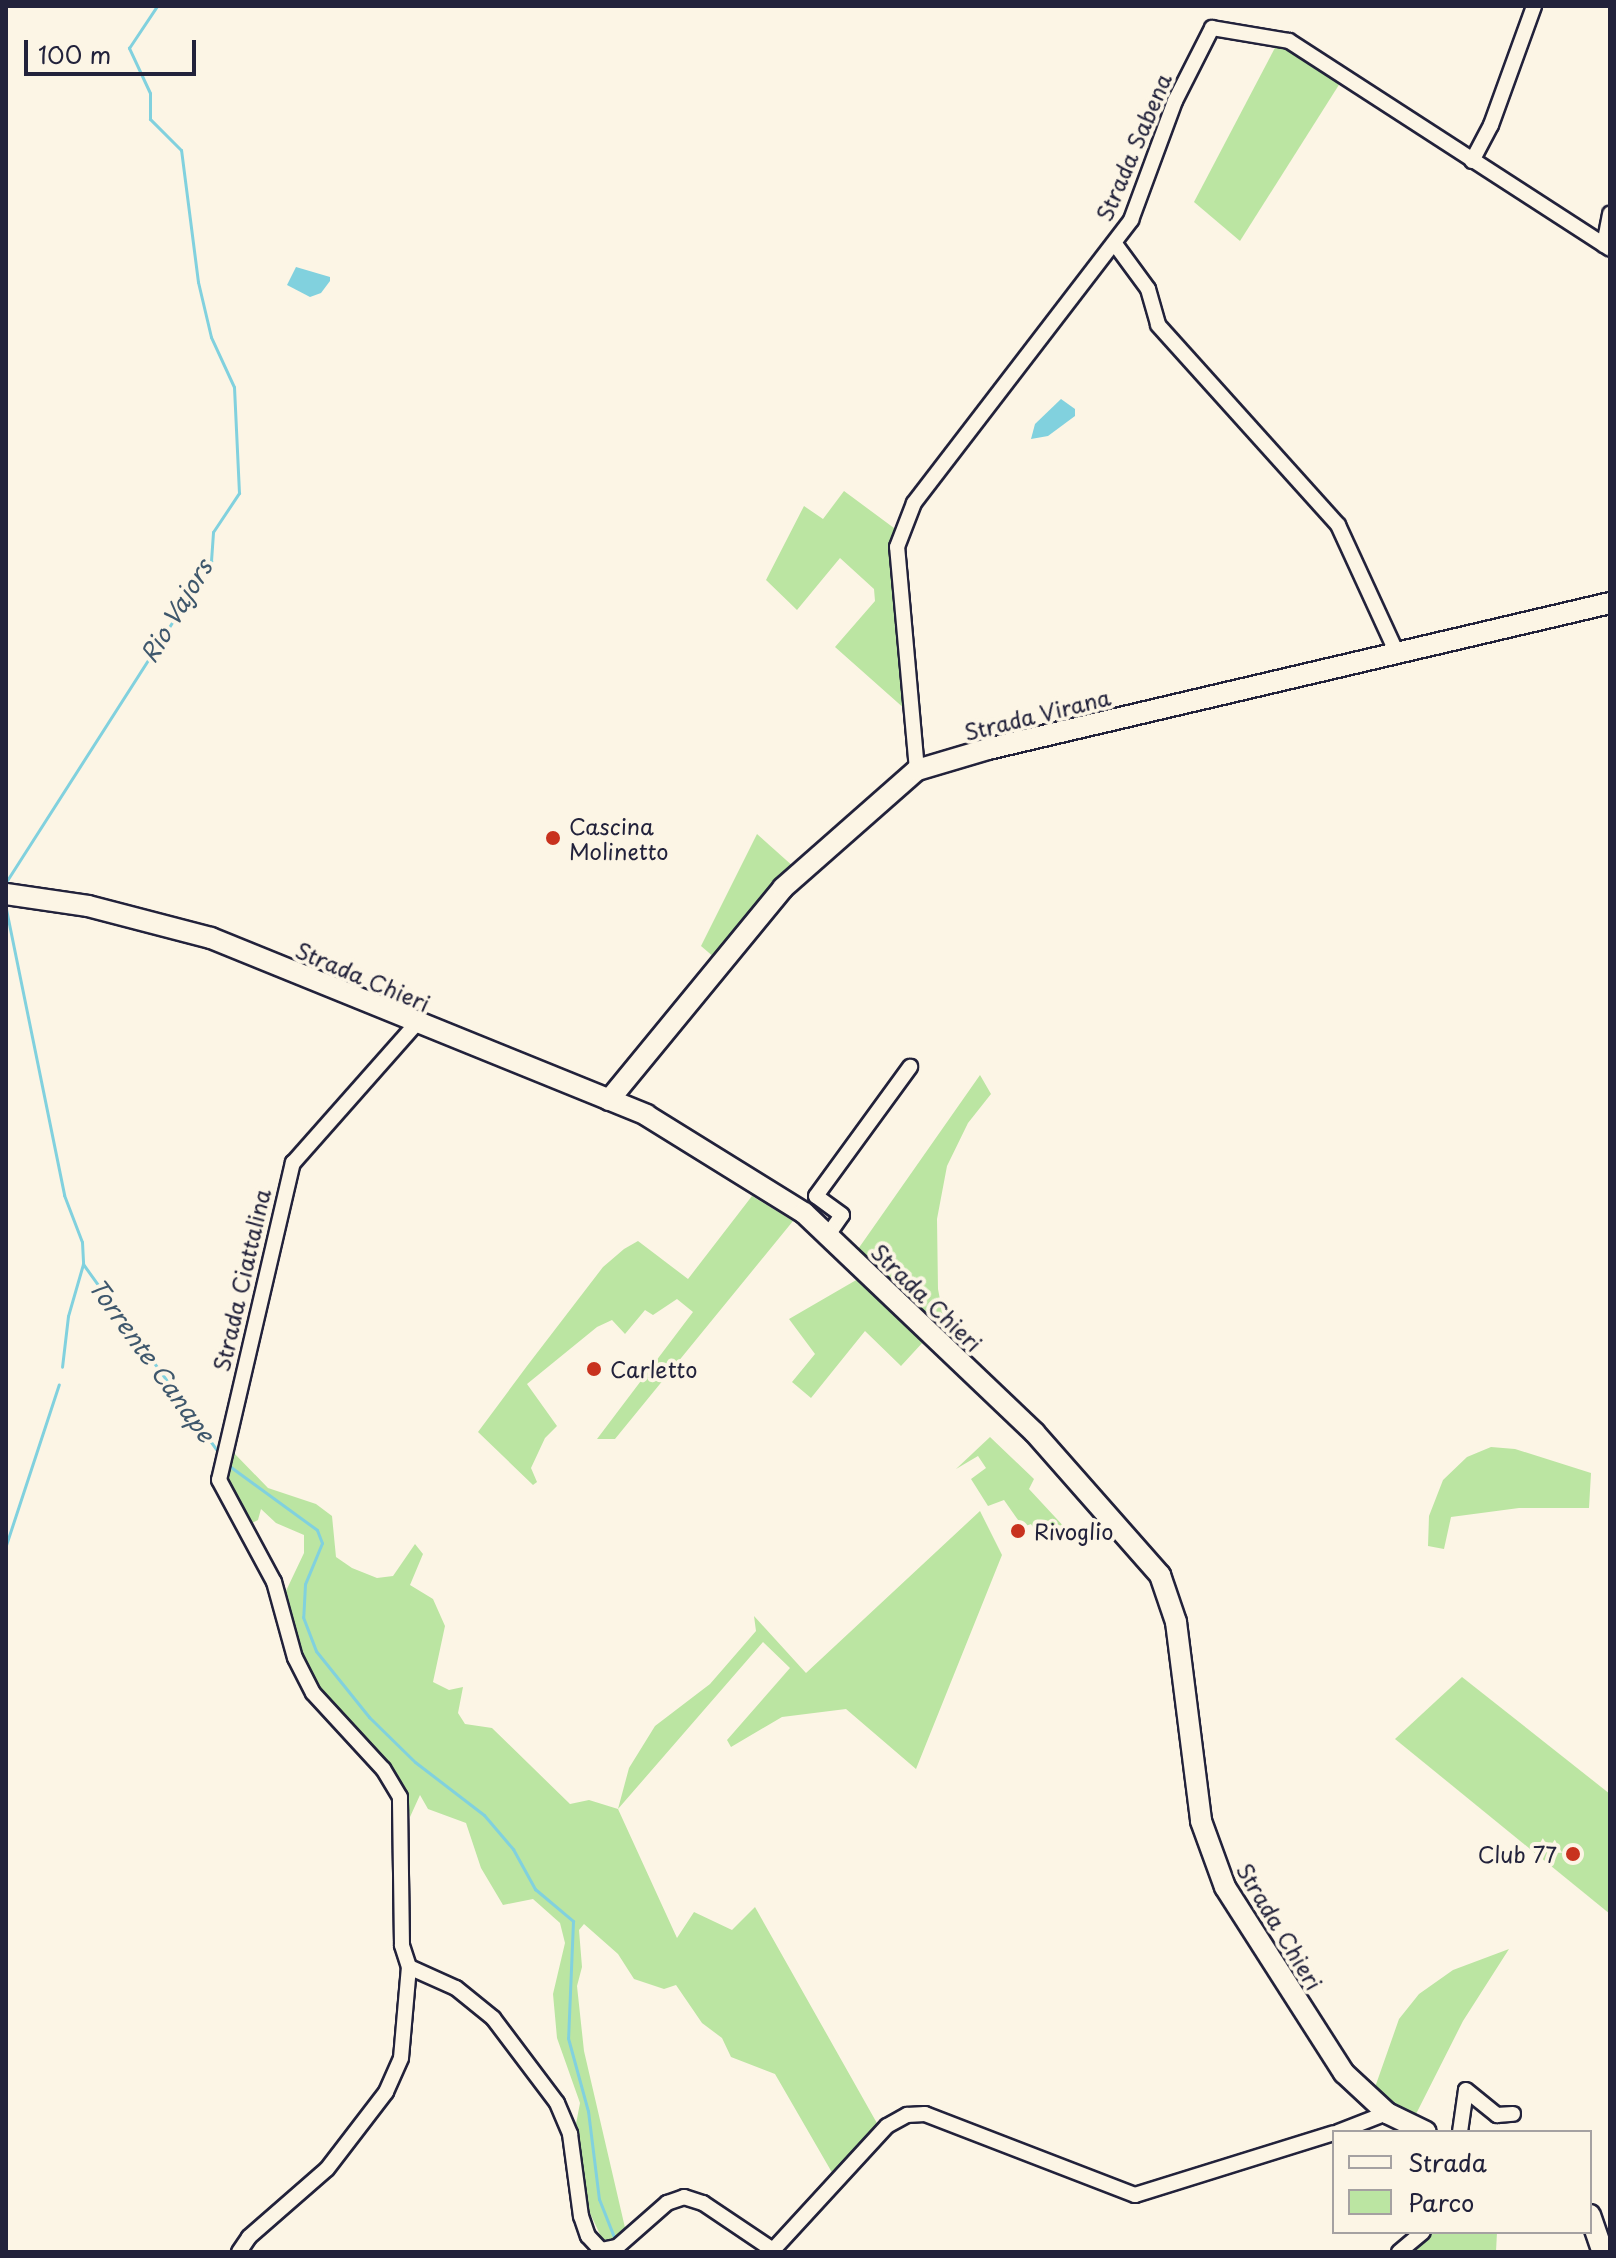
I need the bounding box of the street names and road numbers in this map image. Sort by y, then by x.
street label: Strada Sabena [1090,69,1176,225]
street label: Strada Virana [961,683,1113,745]
street label: Strada Chieri [292,936,434,1016]
street label: Strada Ciattalina [207,1186,275,1374]
street label: Strada Chieri [866,1238,988,1356]
street label: Strada Chieri [1232,1858,1328,1994]

